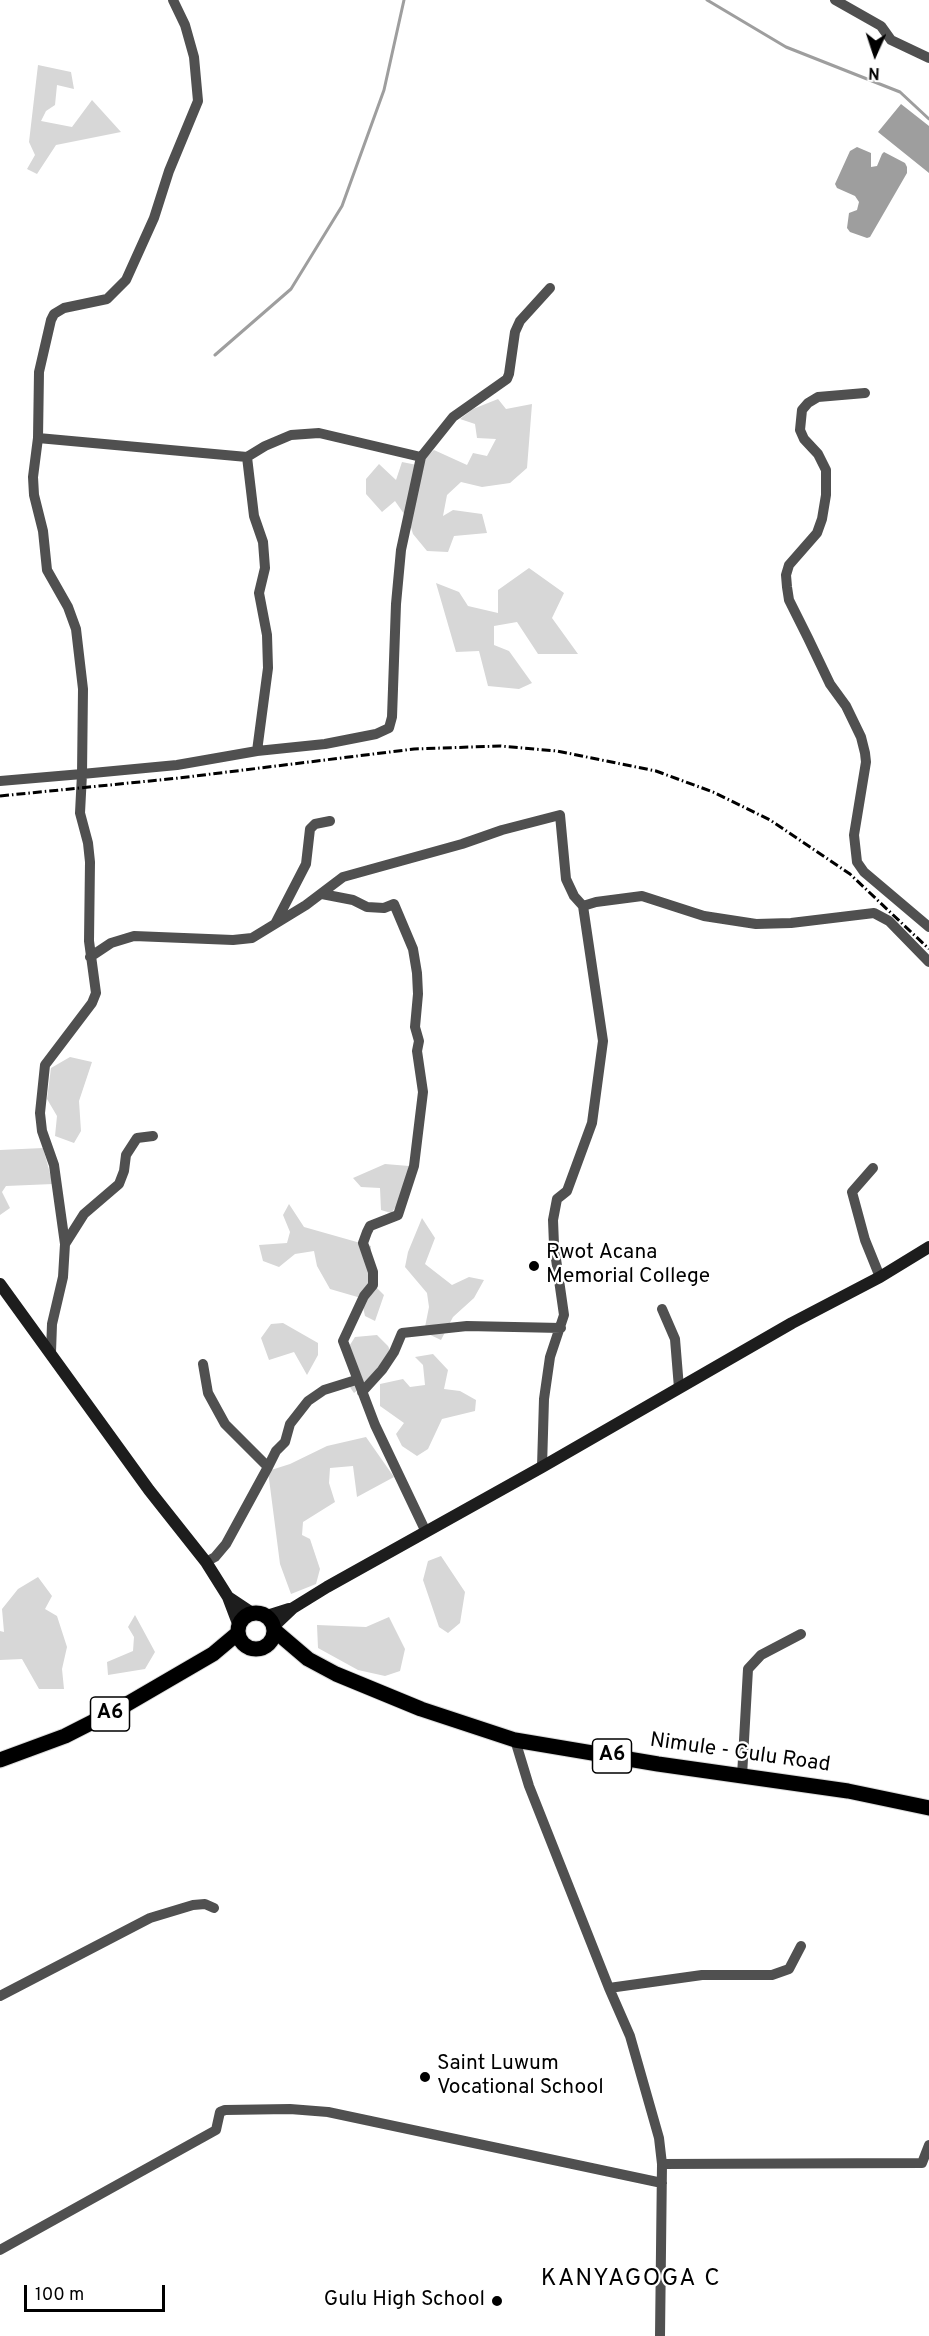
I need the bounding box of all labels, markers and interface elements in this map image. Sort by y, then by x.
north arrow [845,24,905,84]
text: N [868,62,880,82]
place label: Rwot Acana Memorial College [546,1241,710,1291]
marker: Rwot Acana Memorial College [527,1259,541,1273]
road number: A6 [90,1697,130,1731]
street label: Nimule - Gulu Road [648,1729,832,1779]
road number: A6 [592,1739,632,1773]
place label: Saint Luwum Vocational School [437,2052,604,2102]
marker: Saint Luwum Vocational School [418,2070,432,2084]
district label: KANYAGOGA C [541,2266,721,2294]
scale bar [27,2273,168,2311]
text: 100 m [35,2284,84,2307]
place label: Gulu High School [324,2288,485,2314]
marker: Gulu High School [490,2294,504,2308]

